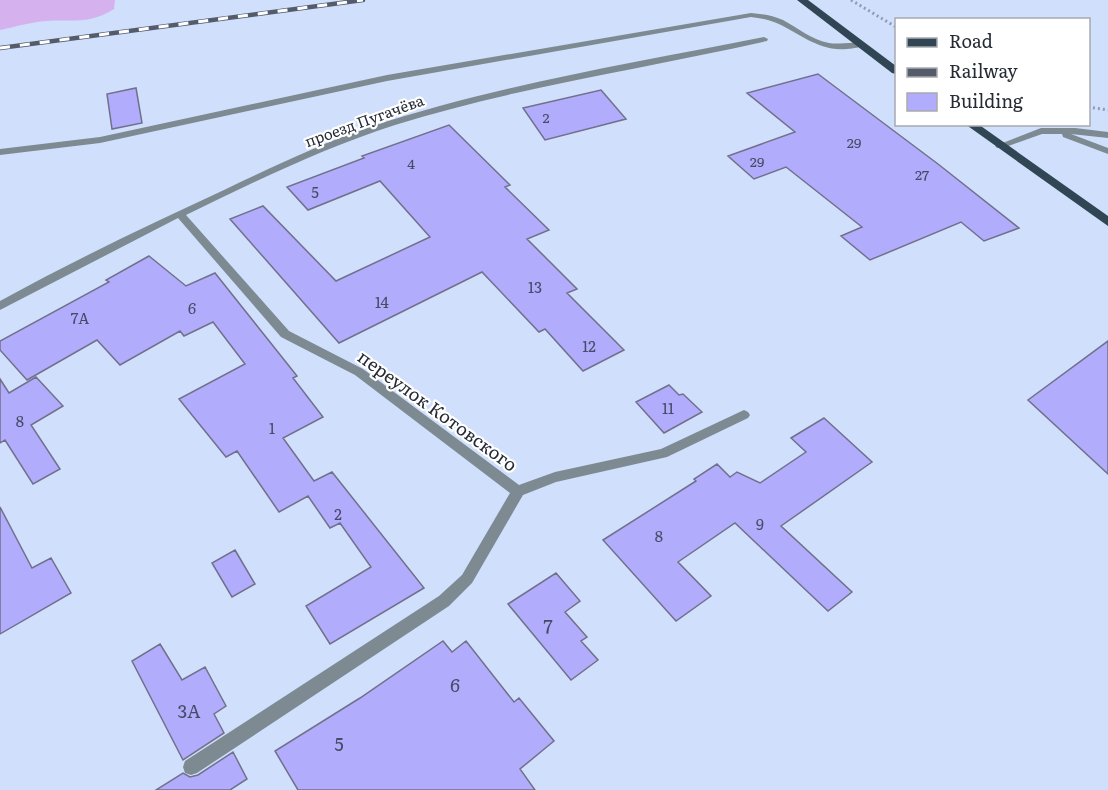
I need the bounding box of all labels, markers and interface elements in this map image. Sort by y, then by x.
legend [895,18,1090,126]
text: Road [949,27,993,54]
text: Railway [949,57,1018,84]
street label: проезд Пугачёва [301,87,428,152]
text: Building [949,87,1024,114]
house number: 2 [542,107,550,127]
house number: 29 [847,132,861,152]
house number: 29 [750,151,764,171]
house number: 4 [407,153,415,173]
house number: 27 [915,164,929,184]
house number: 5 [311,180,319,203]
house number: 13 [528,275,542,298]
house number: 14 [375,290,389,313]
house number: 6 [188,296,196,319]
house number: 7А [71,306,89,329]
house number: 12 [582,334,596,357]
street label: переулок Котовского [353,343,523,477]
house number: 11 [662,396,674,419]
house number: 8 [16,409,24,432]
house number: 1 [269,416,275,439]
house number: 2 [334,502,342,525]
house number: 9 [756,512,764,535]
house number: 8 [655,524,663,547]
house number: 7 [543,612,553,639]
house number: 6 [450,671,460,698]
house number: 3А [178,697,201,724]
house number: 5 [334,730,344,757]

